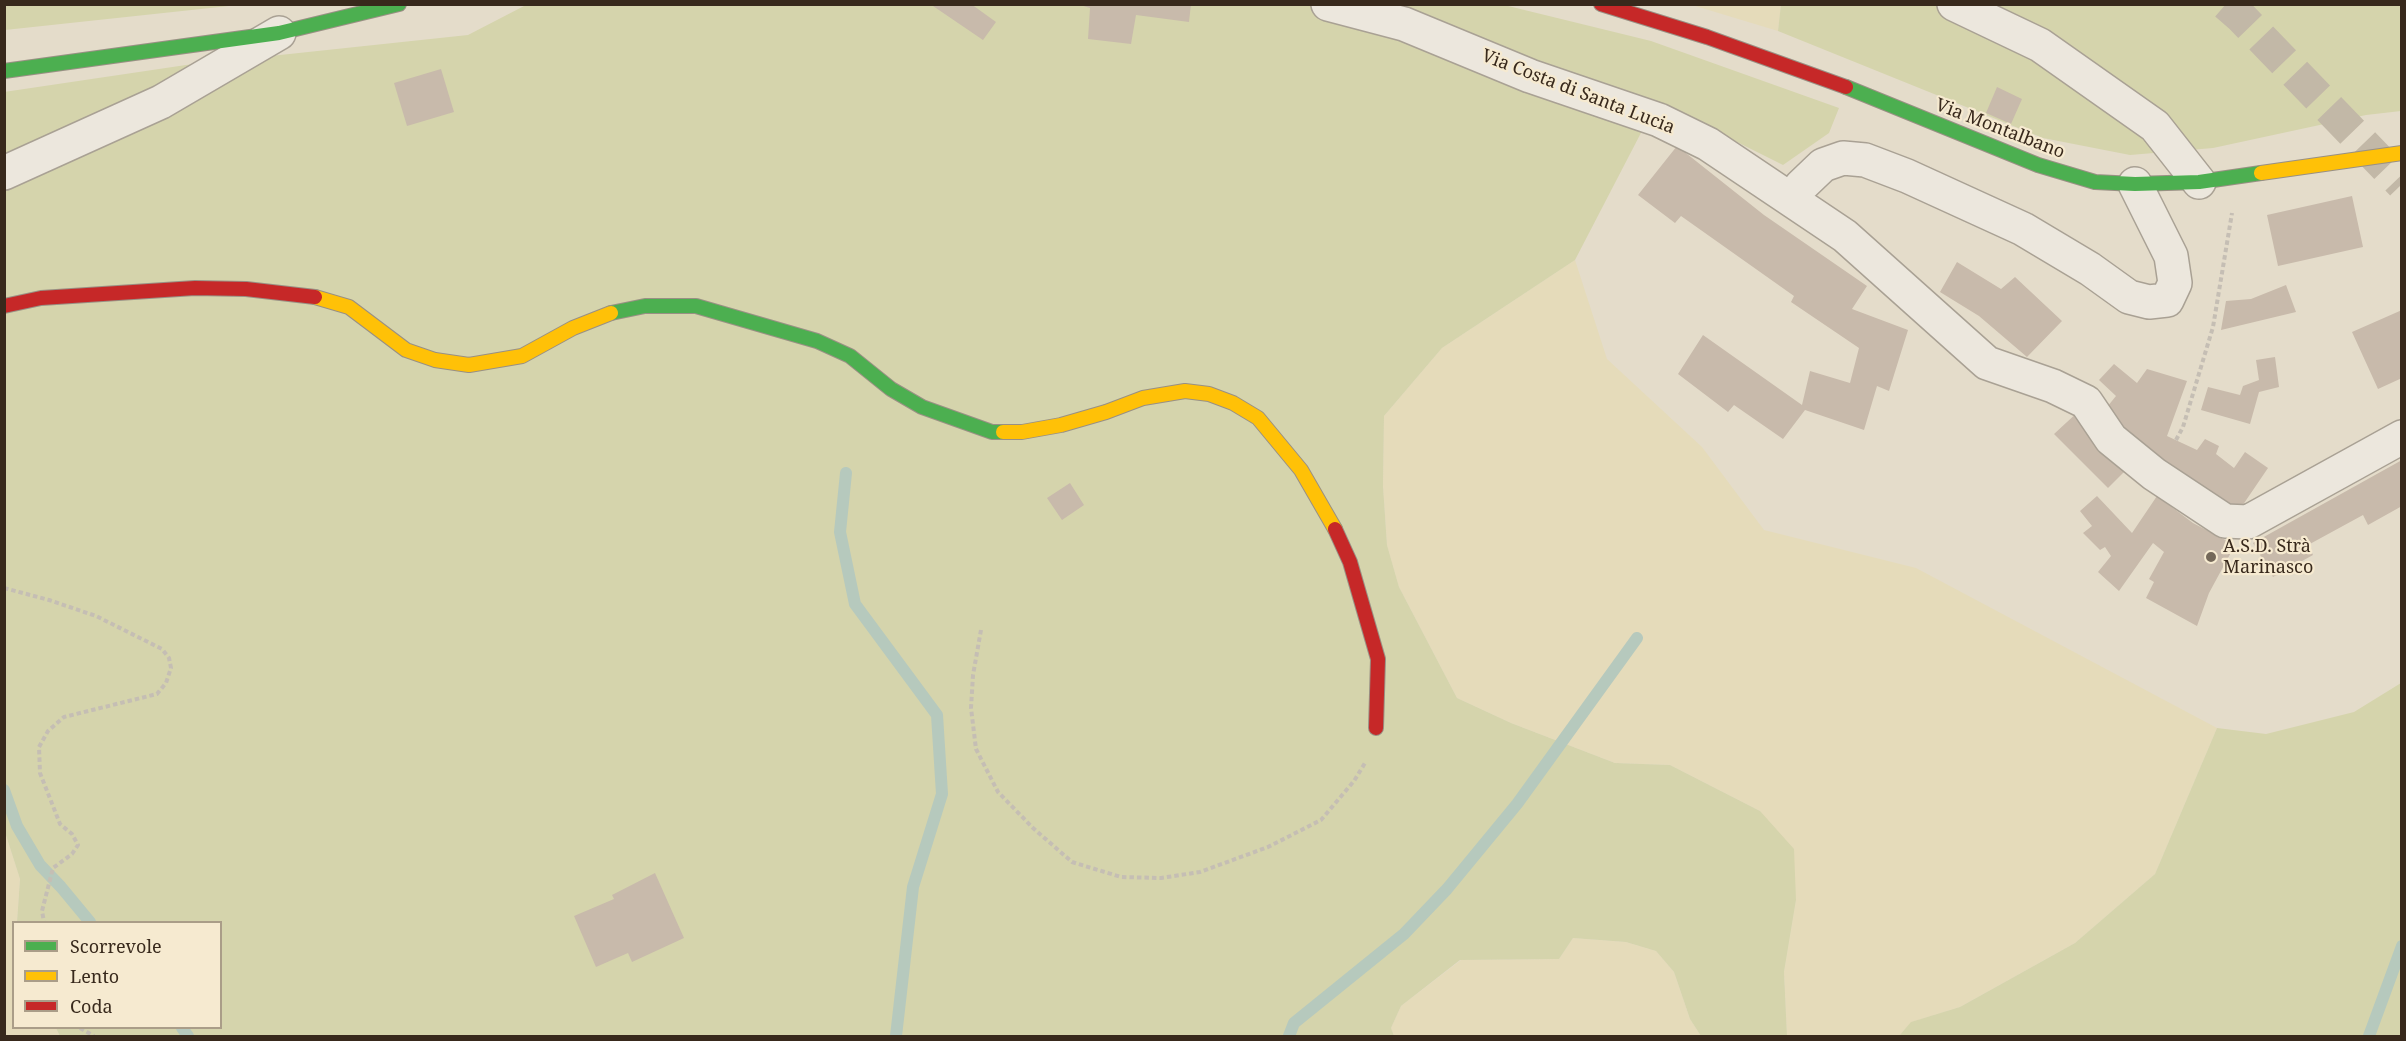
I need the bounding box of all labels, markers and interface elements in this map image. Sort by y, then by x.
street label: Via Costa di Santa Lucia [1478,45,1678,139]
street label: Via Montalbano [1932,94,2068,164]
place label: A.S.D. Strà Marinasco [2223,536,2313,578]
marker: A.S.D. Strà Marinasco [2204,550,2218,564]
legend [12,921,222,1029]
text: Scorrevole [70,934,162,958]
text: Lento [70,964,119,988]
text: Coda [70,994,113,1018]

